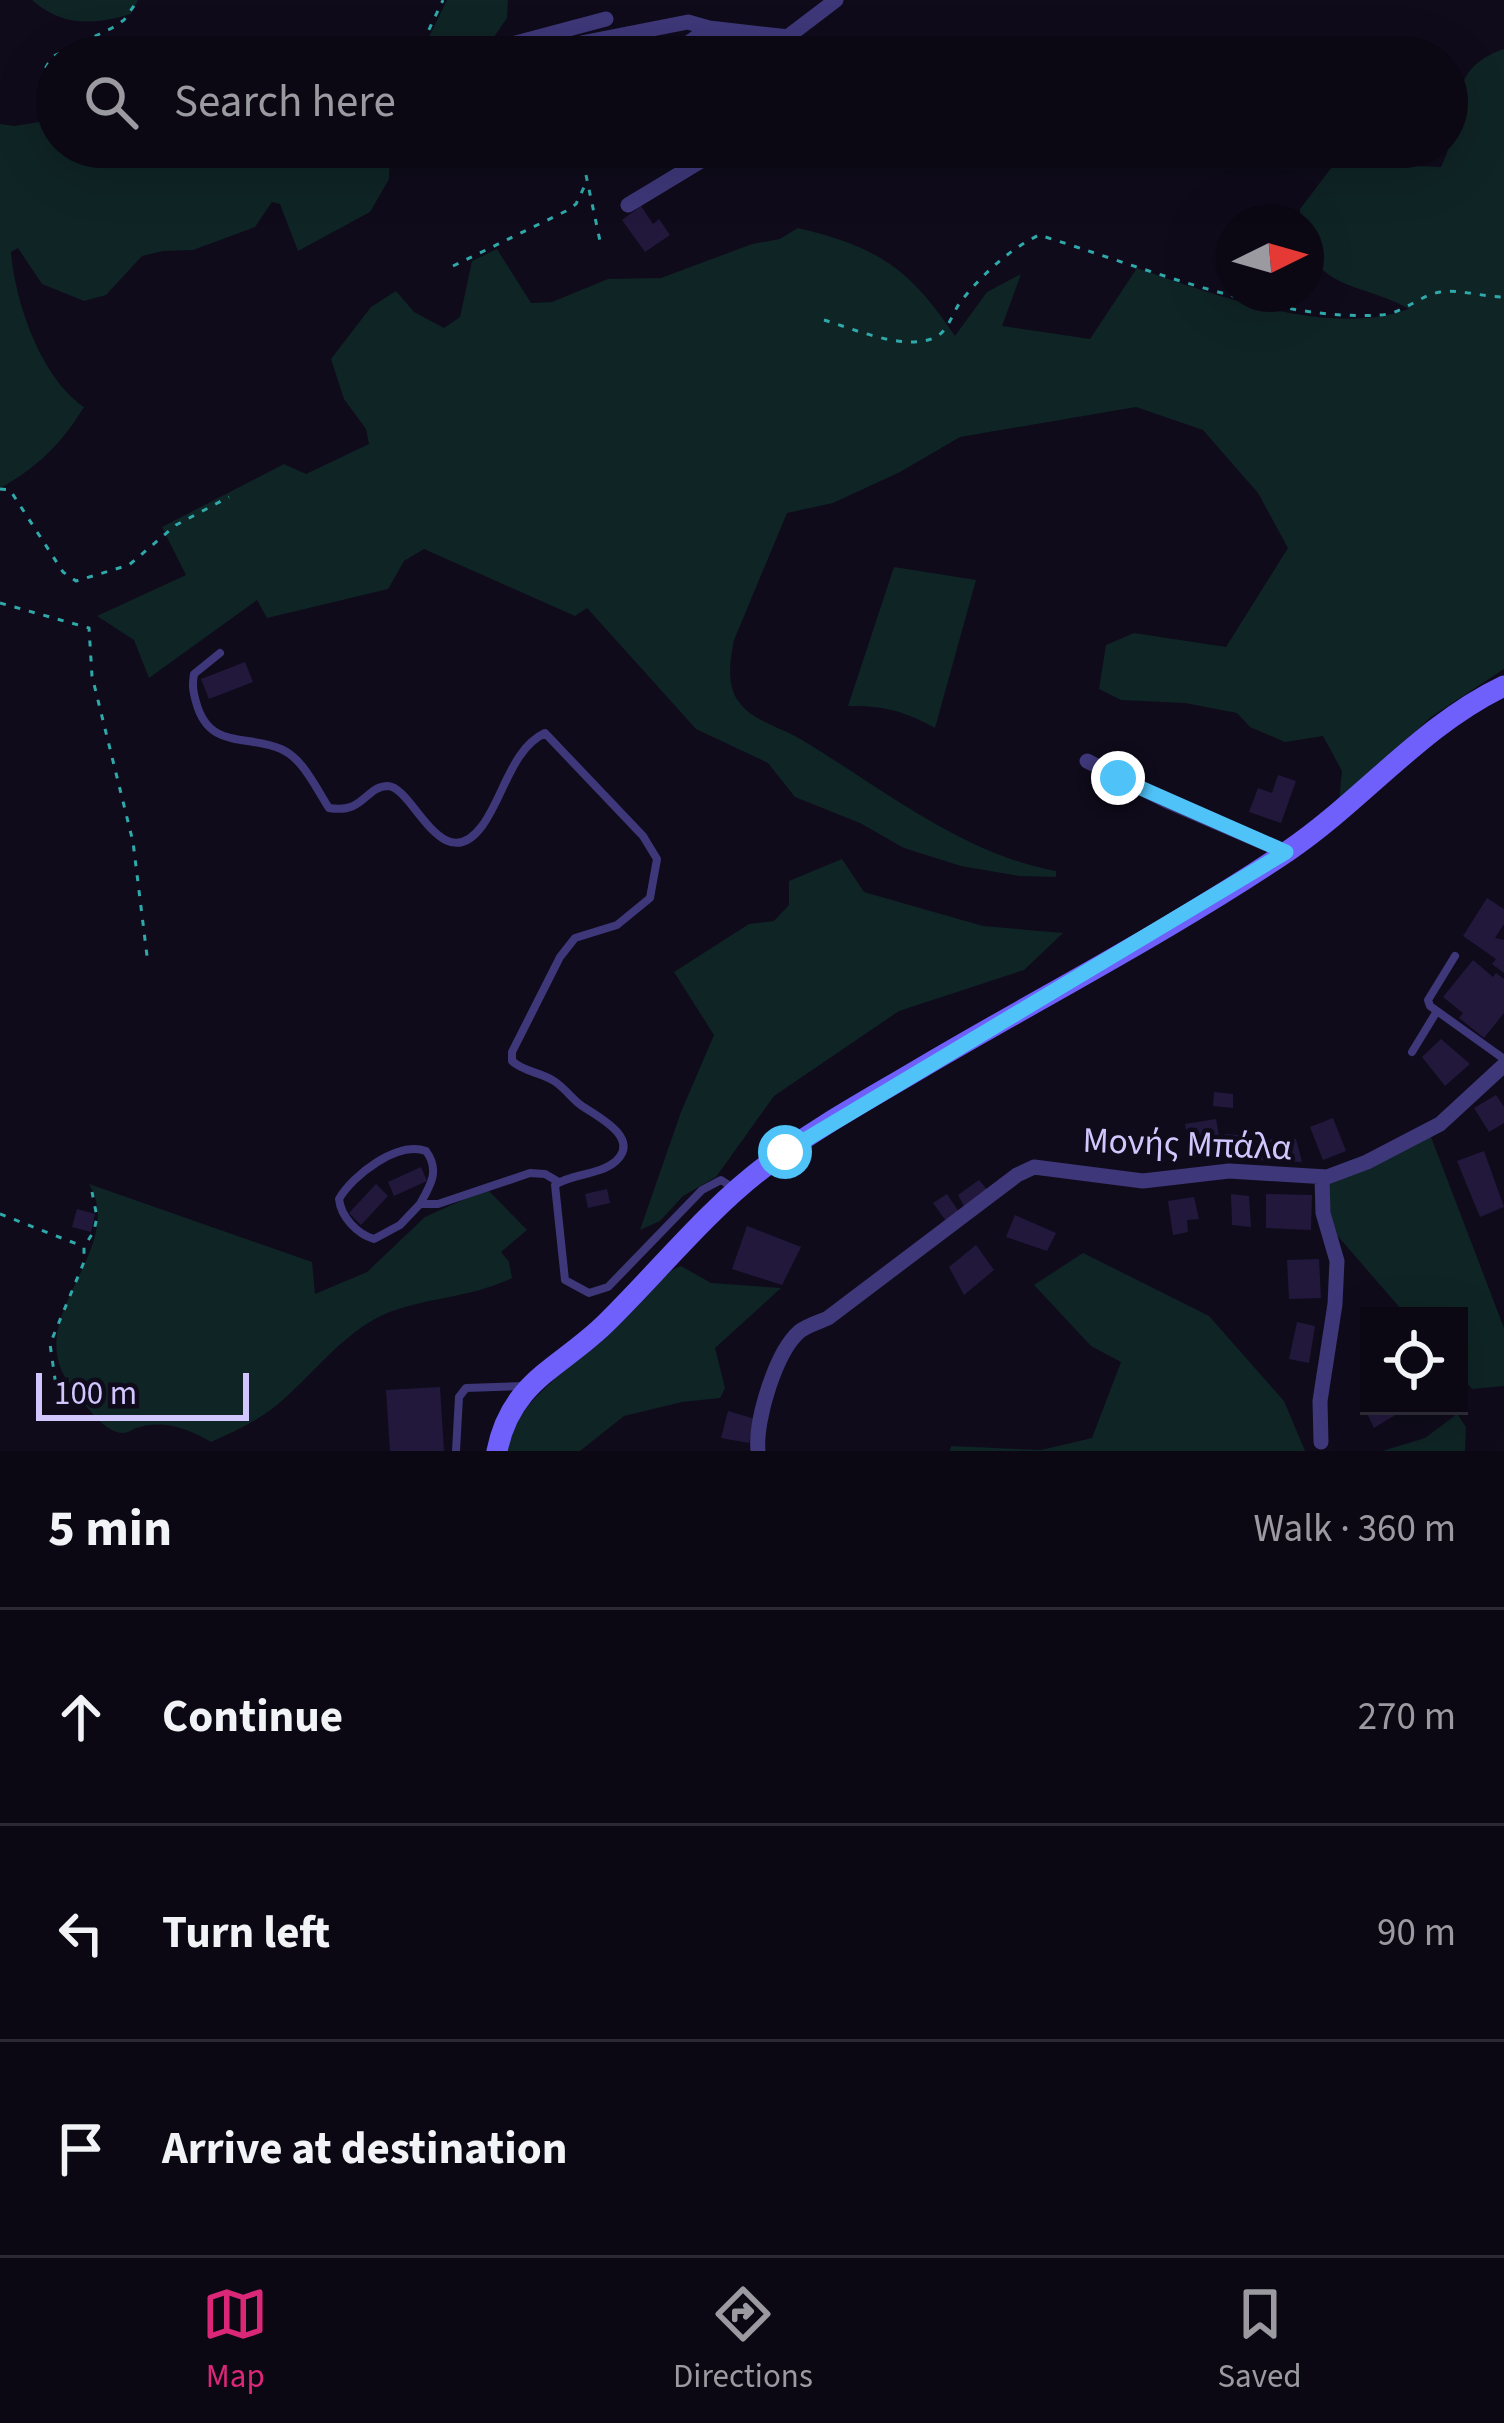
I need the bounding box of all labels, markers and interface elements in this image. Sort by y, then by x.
search box [36,36,1468,168]
icon: search [78,69,144,135]
text: Search here [174,70,396,134]
north arrow [1216,204,1324,312]
route end [1091,751,1145,805]
street label: Μονής Μπάλα [1082,1115,1292,1173]
route start [758,1125,812,1179]
map controls [1360,1307,1468,1415]
button: locate [1360,1307,1468,1415]
scale bar [36,1367,249,1420]
text: 100 m [54,1370,137,1417]
text: 5 min [48,1493,172,1565]
text: Walk · 360 m [1253,1501,1456,1557]
icon: ahead [48,1684,114,1750]
text: Continue [162,1685,343,1749]
text: 270 m [1358,1689,1456,1745]
icon: left [48,1900,114,1966]
text: Turn left [162,1901,330,1965]
text: 90 m [1377,1905,1456,1961]
icon: arrive [48,2116,114,2182]
text: Arrive at destination [162,2117,567,2181]
tab: Map [202,2281,268,2400]
tab: Directions [673,2281,813,2400]
tab: Saved [1217,2281,1302,2400]

